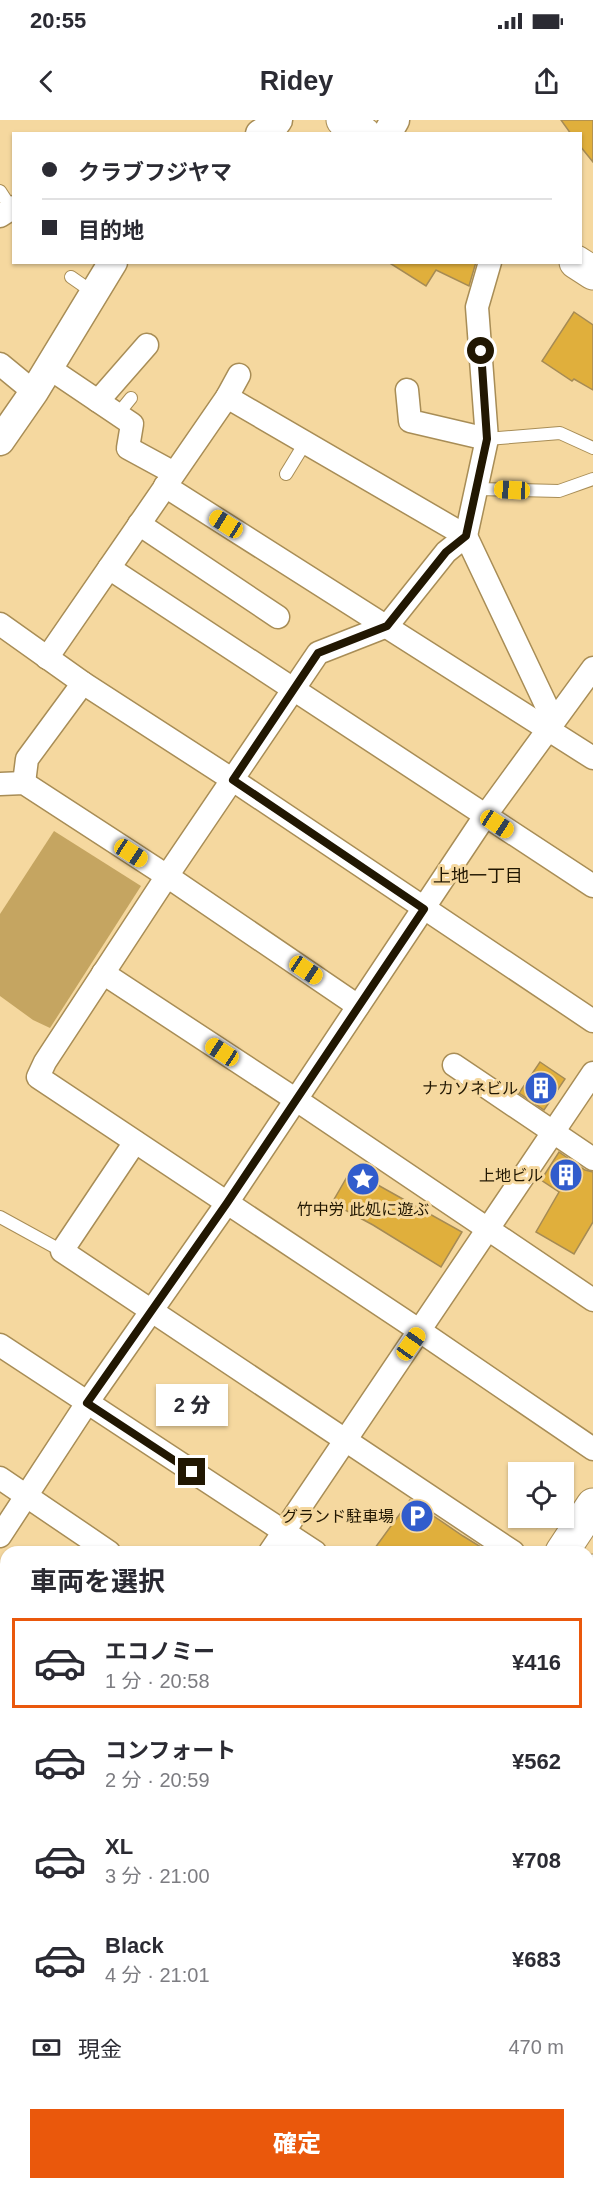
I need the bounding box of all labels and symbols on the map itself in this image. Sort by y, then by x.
route start [467,337,494,364]
car [494,480,530,500]
car [206,507,246,541]
car [477,807,517,841]
car [111,836,151,870]
district label: 上地一丁目 [433,866,523,886]
car [286,952,326,988]
car [202,1035,242,1069]
building icon: ナカソネビル [523,1070,559,1106]
place label: ナカソネビル [422,1080,518,1097]
building icon: 上地ビル [548,1157,584,1193]
place icon: 竹中労 此処に遊ぶ [345,1161,381,1197]
place label: 上地ビル [479,1167,543,1184]
place label: 竹中労 此処に遊ぶ [297,1201,429,1218]
car [393,1324,429,1364]
callout: 2 分 [156,1385,228,1427]
route end [178,1458,205,1485]
parking icon: グランド駐車場 [399,1498,435,1534]
place label: グランド駐車場 [282,1508,394,1525]

